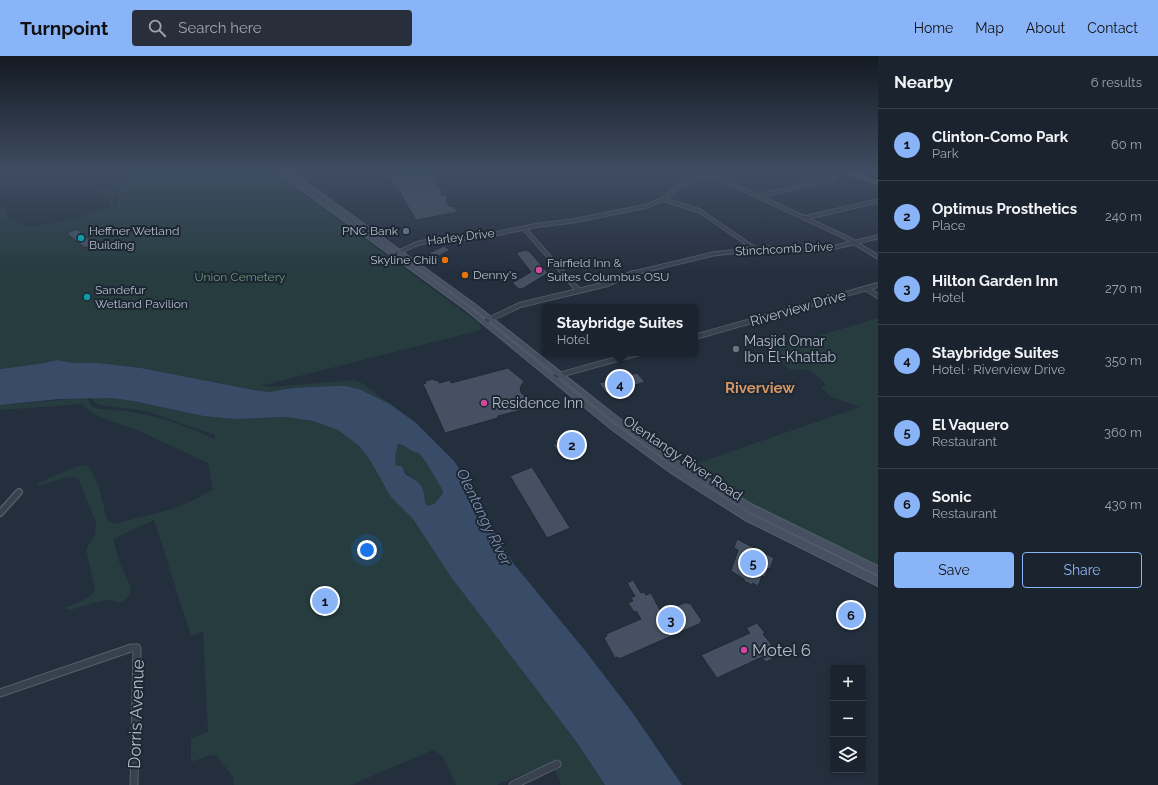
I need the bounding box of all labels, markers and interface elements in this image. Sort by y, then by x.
search box [132,10,412,46]
text: Turnpoint [20,17,108,39]
icon: search [146,17,168,39]
text: Search here [178,19,262,37]
text: Home [914,20,953,36]
text: Map [975,20,1004,36]
text: About [1026,20,1065,36]
text: Contact [1087,20,1138,36]
text: Nearby [894,72,953,92]
text: 6 results [1091,75,1142,90]
text: Clinton-Como Park [932,128,1068,146]
text: 1 [904,137,910,152]
text: 60 m [1111,137,1142,152]
text: Park [932,146,959,161]
text: Optimus Prosthetics [932,200,1077,218]
text: 2 [903,209,911,224]
text: 240 m [1105,209,1142,224]
text: Place [932,218,965,233]
place label: Heffner Wetland Building [89,224,179,252]
place label: PNC Bank [342,224,399,238]
marker: PNC Bank [401,226,411,236]
street label: Harley Drive [427,226,495,248]
marker: Heffner Wetland Building [76,233,86,243]
street label: Stinchcomb Drive [735,239,833,259]
place label: Skyline Chili [370,253,437,267]
marker: Skyline Chili [440,255,450,265]
place label: Fairfield Inn & Suites Columbus OSU [547,256,669,284]
marker: Fairfield Inn & Suites Columbus OSU [534,265,544,275]
place label: Denny's [473,268,517,282]
park label: Union Cemetery [195,270,286,284]
marker: Denny's [460,270,470,280]
text: Hilton Garden Inn [932,272,1058,290]
text: 3 [903,281,911,296]
text: 270 m [1105,281,1142,296]
place label: Sandefur Wetland Pavilion [95,283,188,311]
street label: Riverview Drive [748,287,848,329]
text: Hotel [932,290,965,305]
marker: Sandefur Wetland Pavilion [82,292,92,302]
popup [542,304,698,356]
text: Staybridge Suites [557,314,683,332]
text: Hotel [557,332,589,347]
place label: Masjid Omar Ibn El-Khattab [744,333,837,365]
marker: Masjid Omar Ibn El-Khattab [731,344,741,354]
text: Staybridge Suites [932,344,1059,362]
text: 4 [903,353,911,368]
text: 350 m [1105,353,1142,368]
text: Hotel · Riverview Drive [932,362,1065,377]
pin: 4 [607,369,633,399]
district label: Riverview [725,379,795,397]
place label: Residence Inn [492,395,583,411]
marker: Residence Inn [479,398,489,408]
street label: Olentangy River Road [621,412,745,504]
text: El Vaquero [932,416,1009,434]
text: 5 [903,425,911,440]
text: 360 m [1104,425,1142,440]
pin: 2 [559,430,585,460]
text: Restaurant [932,434,997,449]
water label: Olentangy River [453,466,516,569]
text: Sonic [932,488,972,506]
text: 6 [903,497,911,512]
text: 430 m [1105,497,1142,512]
text: Restaurant [932,506,997,521]
your location [357,540,377,560]
pin: 5 [740,548,766,578]
button: Save [894,552,1014,588]
button: Share [1022,552,1142,588]
pin: 1 [312,586,338,616]
pin: 6 [838,600,864,630]
pin: 3 [658,605,684,635]
place label: Motel 6 [752,640,811,660]
marker: Motel 6 [739,645,749,655]
street label: Dorris Avenue [124,659,148,769]
map controls [830,665,866,773]
button: + [830,665,866,701]
button: − [830,701,866,737]
button: layers [830,737,866,773]

